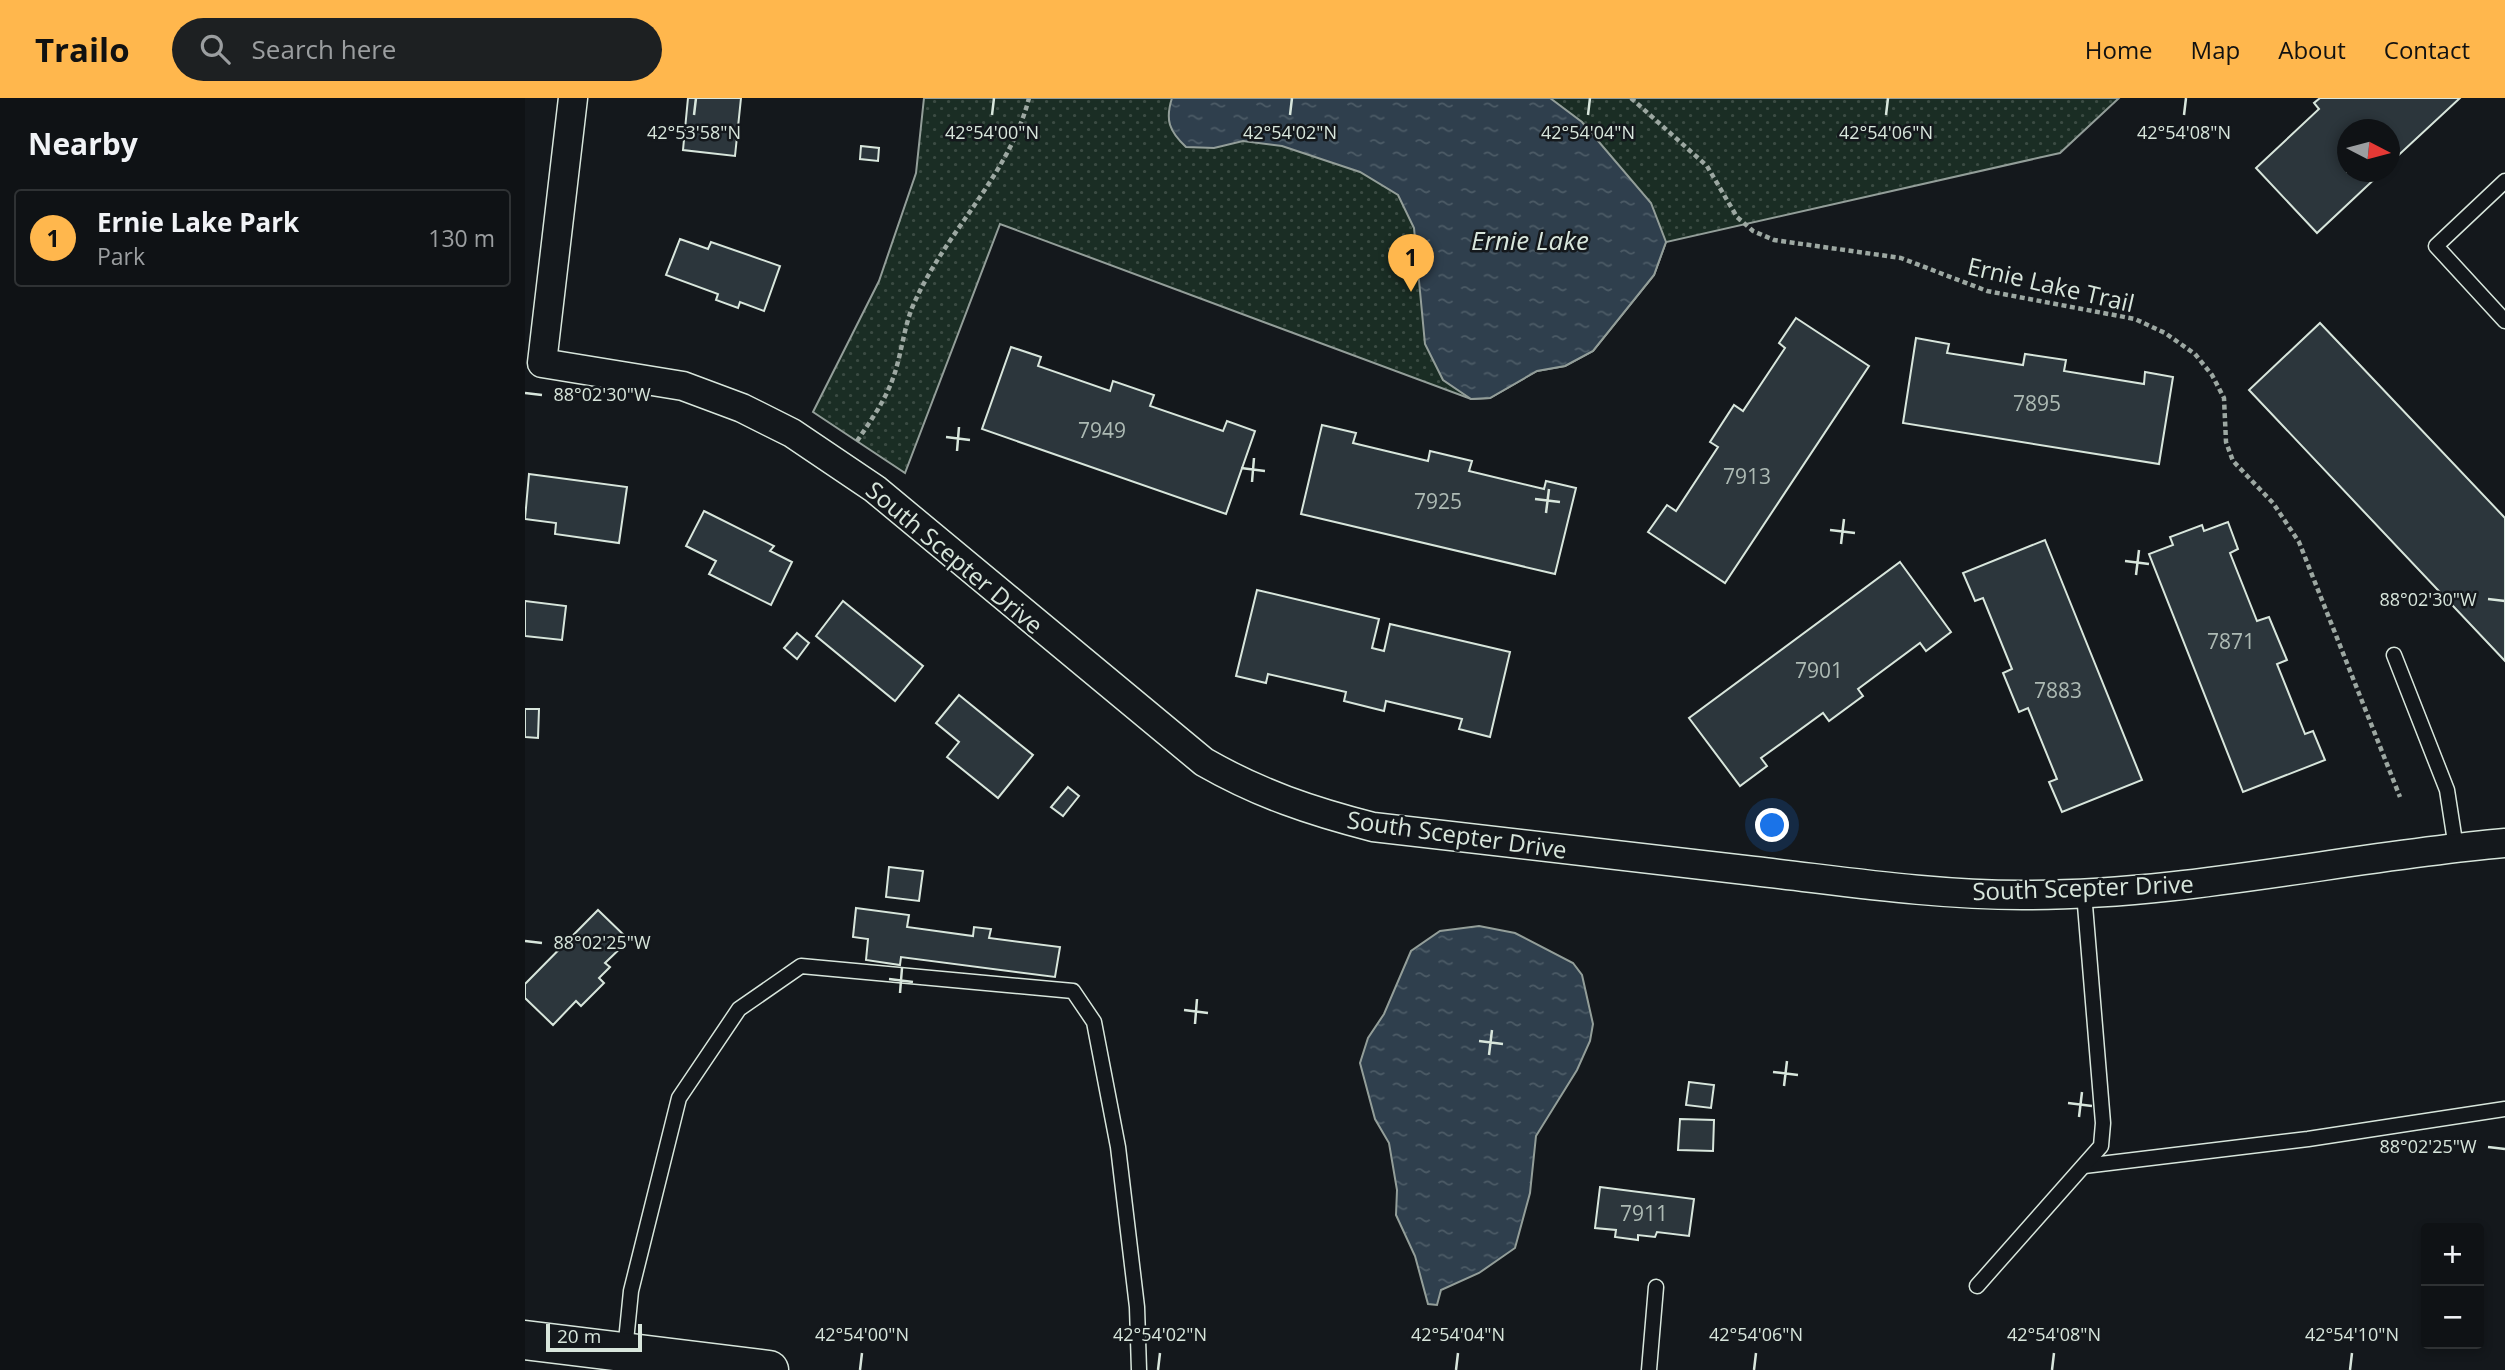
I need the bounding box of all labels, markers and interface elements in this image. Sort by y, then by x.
search box [172,18,662,81]
text: Trailo [35,27,130,72]
icon: search [196,30,234,68]
text: Search here [252,31,396,67]
text: Home [2085,33,2153,66]
text: Map [2191,33,2240,66]
text: About [2278,33,2346,66]
text: Contact [2384,33,2470,66]
north arrow [2337,119,2400,182]
text: 42°53'58"N [647,120,741,144]
text: 42°54'00"N [945,120,1039,144]
text: 42°54'02"N [1243,120,1337,144]
text: 42°54'04"N [1541,120,1635,144]
text: 42°54'06"N [1839,120,1933,144]
text: 42°54'08"N [2137,120,2231,144]
text: Nearby [28,123,138,164]
text: Ernie Lake Park [97,204,299,240]
text: 1 [46,222,60,254]
text: 130 m [428,222,495,254]
water label: Ernie Lake [1471,222,1589,258]
pin: 1 [1388,234,1434,292]
text: Park [97,240,145,272]
street label: Ernie Lake Trail [1964,249,2138,319]
text: 88°02'30"W [553,382,651,406]
house number: 7895 [2013,389,2061,417]
house number: 7949 [1078,416,1126,444]
house number: 7913 [1723,462,1771,490]
street label: South Scepter Drive [860,473,1050,641]
house number: 7925 [1414,487,1462,515]
text: 88°02'30"W [2379,587,2477,611]
house number: 7871 [2207,627,2255,655]
house number: 7901 [1795,656,1843,684]
house number: 7883 [2034,676,2082,704]
street label: South Scepter Drive [1345,802,1569,866]
your location [1755,808,1789,842]
street label: South Scepter Drive [1972,867,2194,907]
text: 88°02'25"W [553,930,651,954]
text: 88°02'25"W [2379,1134,2477,1158]
house number: 7911 [1620,1199,1668,1227]
map controls [2421,1223,2484,1349]
button: + [2421,1223,2484,1286]
button: − [2421,1286,2484,1349]
scale bar [546,1321,642,1353]
text: 42°54'00"N [815,1322,909,1346]
text: 42°54'02"N [1113,1322,1207,1346]
text: 42°54'04"N [1411,1322,1505,1346]
text: 42°54'06"N [1709,1322,1803,1346]
text: 42°54'08"N [2007,1322,2101,1346]
text: 42°54'10"N [2305,1322,2399,1346]
text: 20 m [557,1323,601,1349]

